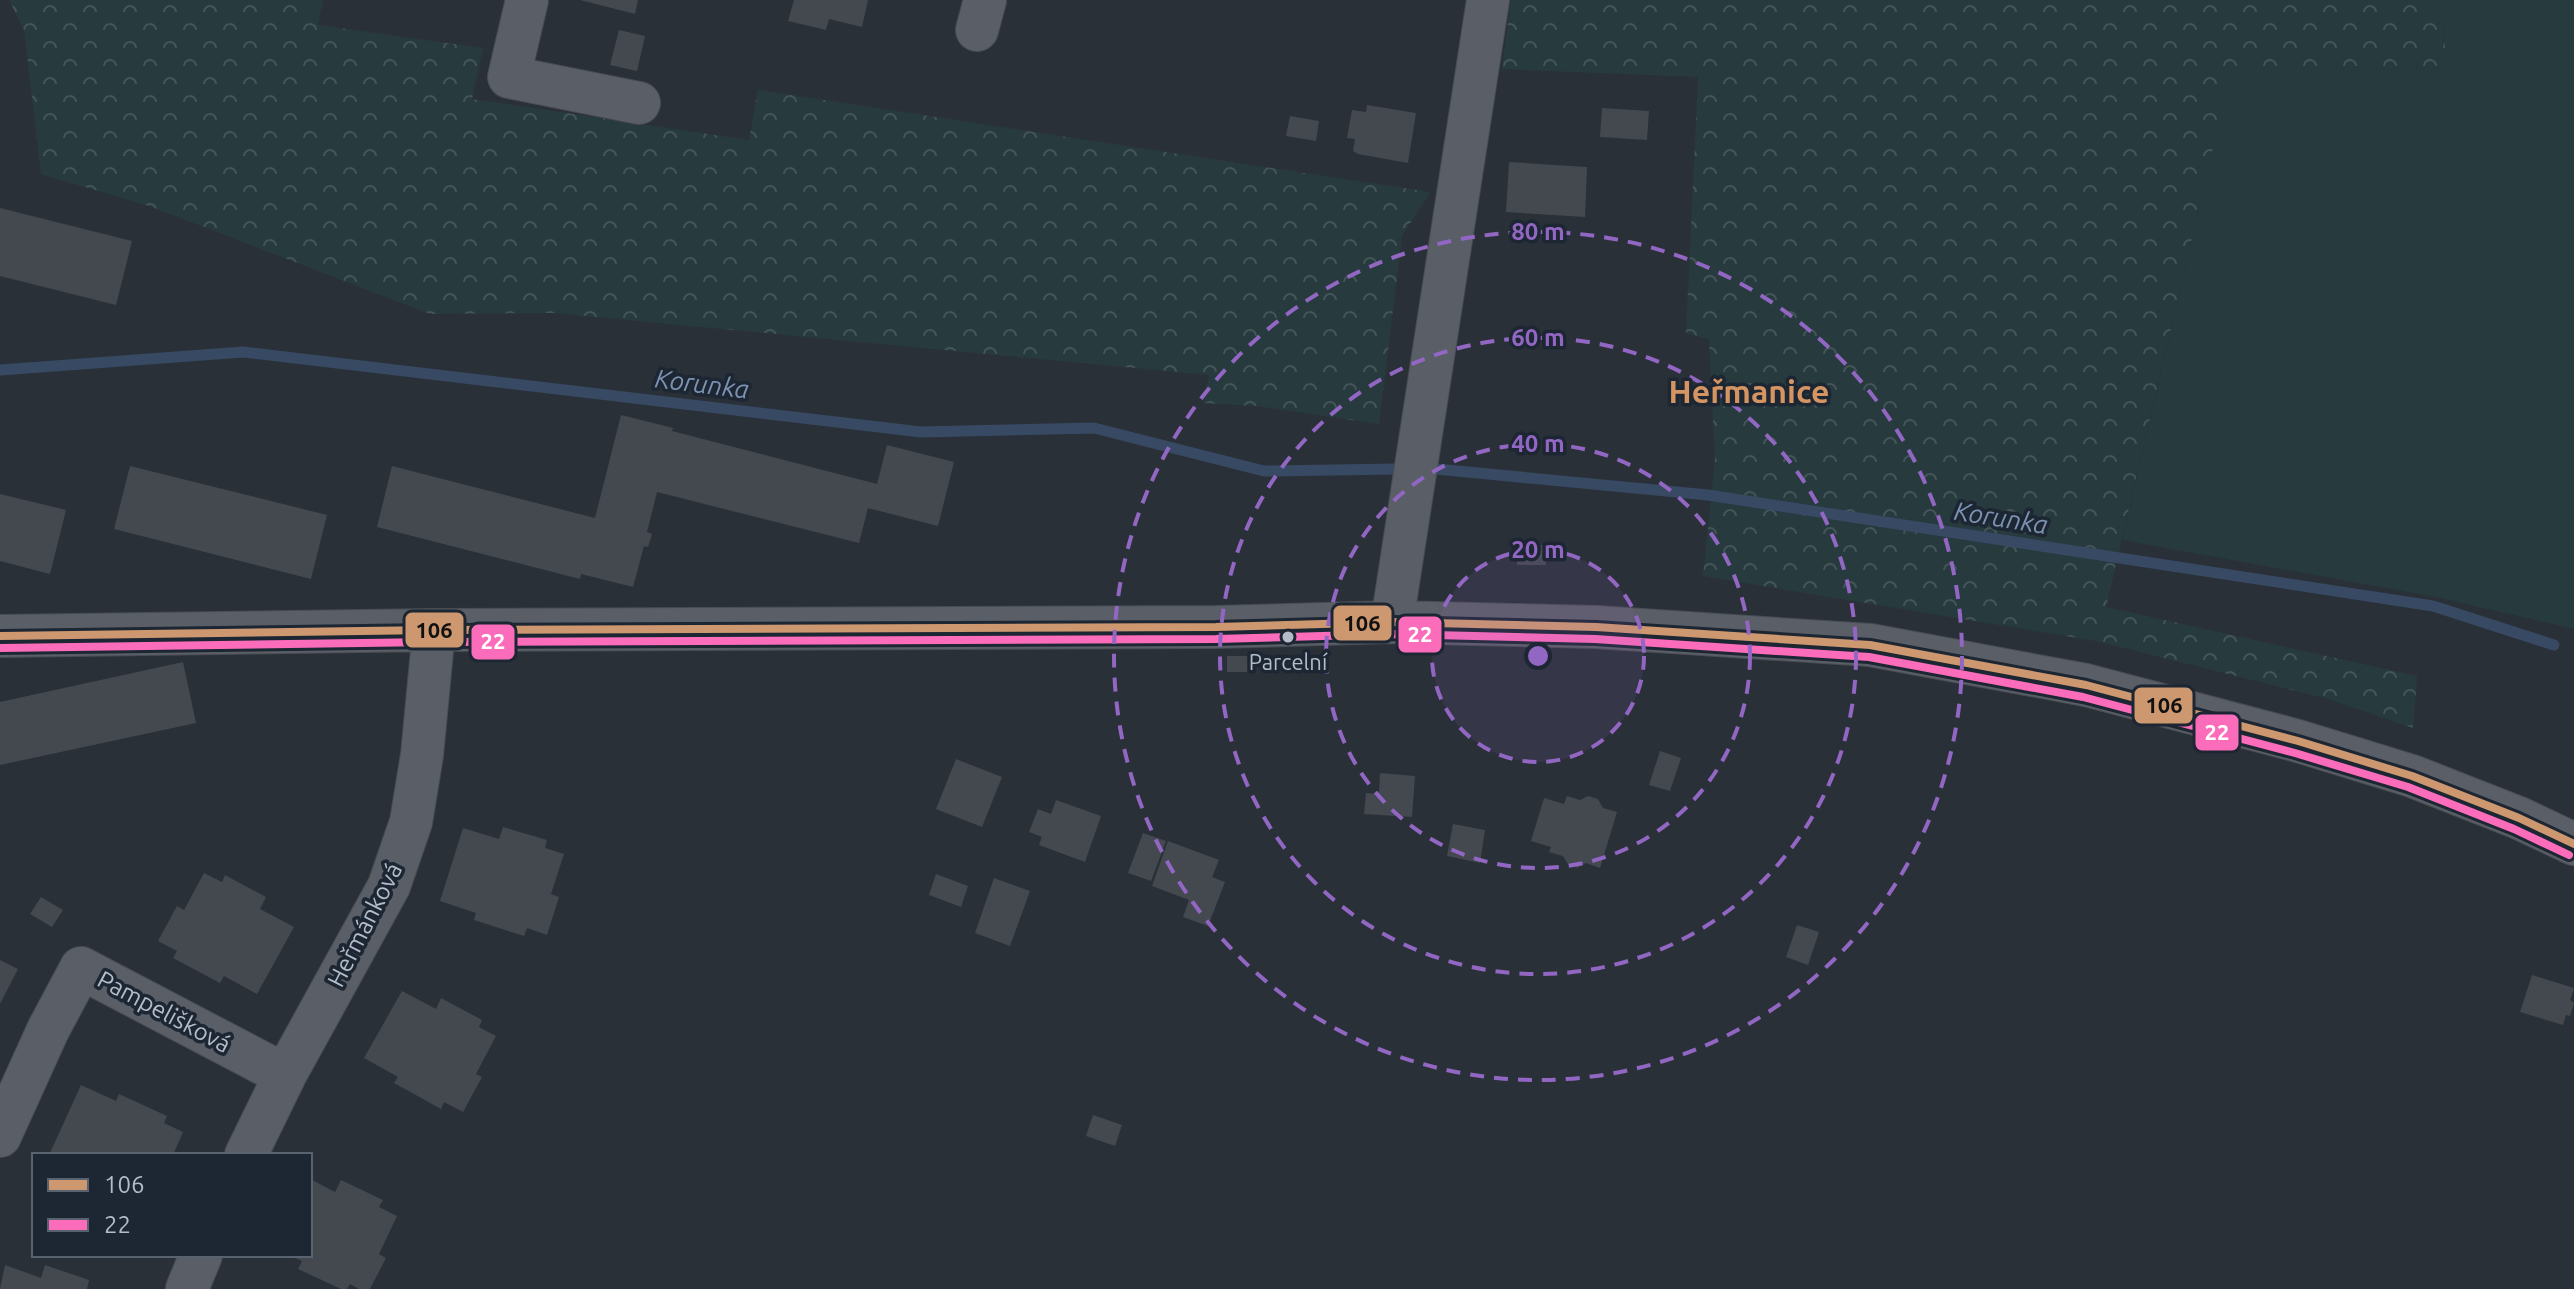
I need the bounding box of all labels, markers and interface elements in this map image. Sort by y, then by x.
text: 80 m [1511,218,1565,245]
text: 60 m [1511,324,1565,351]
water label: Korunka [653,363,751,404]
district label: Heřmanice [1669,373,1829,409]
text: 40 m [1511,430,1565,457]
water label: Korunka [1952,496,2050,539]
text: 20 m [1511,536,1565,563]
line badge: 106 [1332,604,1393,642]
text: 106 [1343,610,1381,635]
line badge: 106 [404,611,465,649]
line badge: 22 [1397,615,1443,654]
text: 106 [415,617,453,642]
text: 22 [1408,621,1432,646]
line badge: 22 [470,623,516,661]
text: 22 [481,628,505,653]
marker: Parcelní [1280,629,1296,645]
centre of rings [1524,642,1552,670]
place label: Parcelní [1249,649,1328,674]
line badge: 106 [2133,686,2194,725]
text: 106 [2145,692,2183,717]
line badge: 22 [2194,713,2240,752]
text: 22 [2205,719,2229,744]
street label: Heřmánková [322,858,407,991]
street label: Pampelišková [93,965,235,1058]
legend [32,1153,312,1257]
text: 106 [104,1171,145,1198]
text: 22 [104,1211,131,1238]

